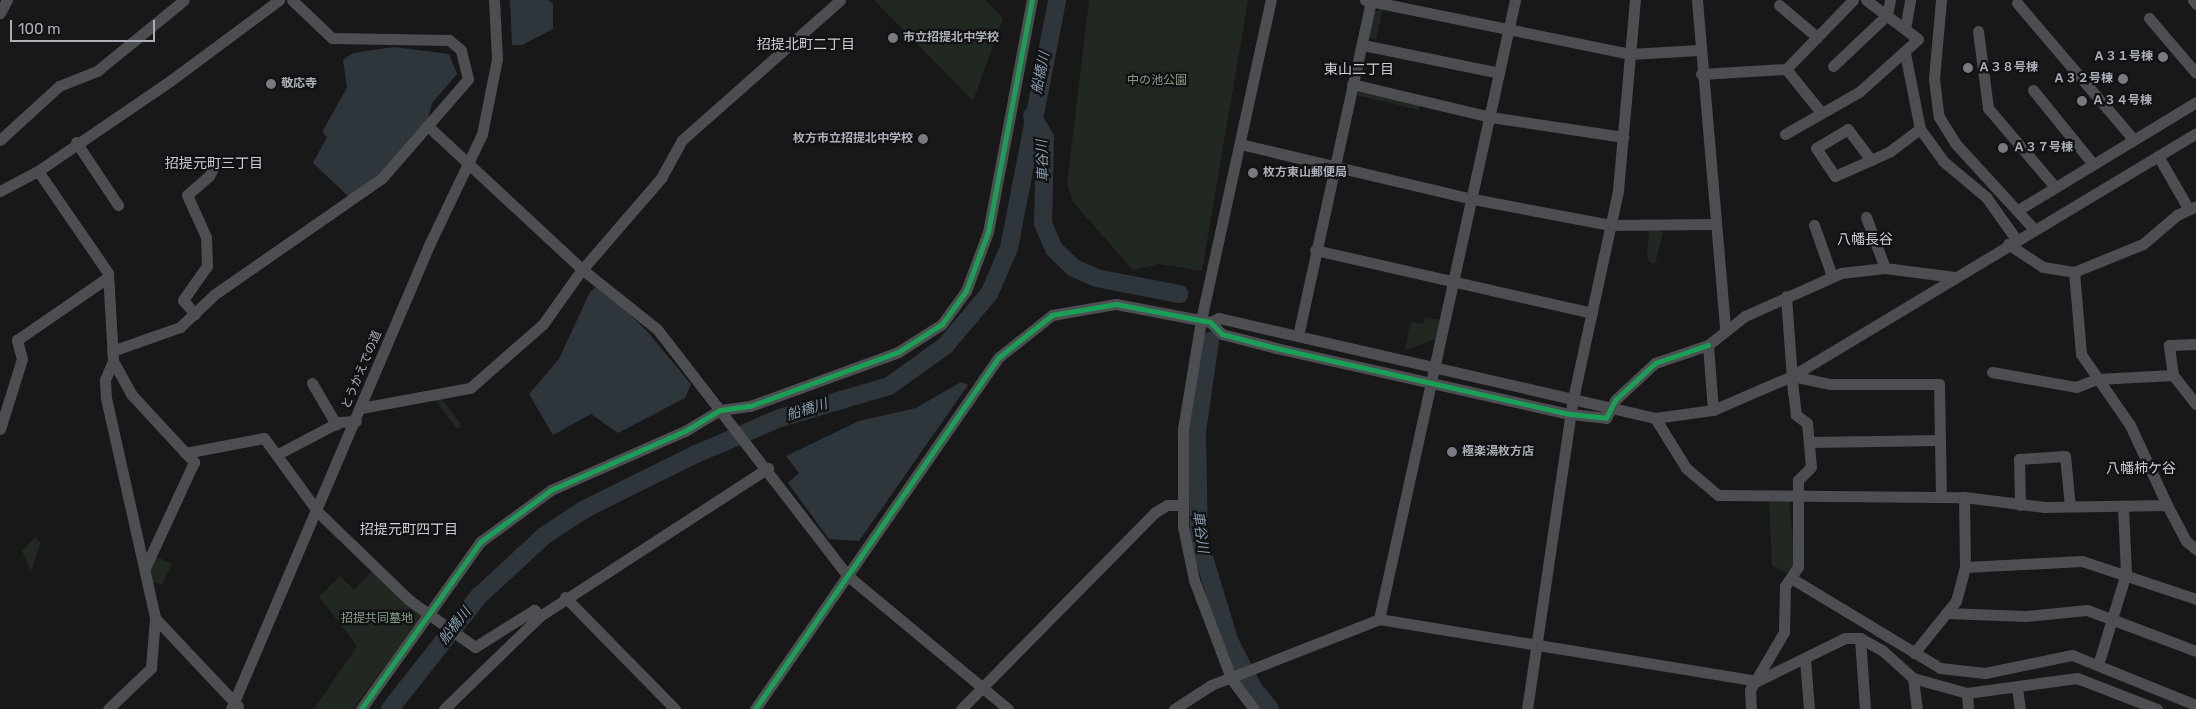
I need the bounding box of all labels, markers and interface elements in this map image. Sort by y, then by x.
scale bar [12,10,158,42]
text: 100 m [18,20,60,38]
place label: 市立招提北中学校 [903,31,999,45]
marker: 市立招提北中学校 [887,32,899,44]
district label: 招提北町二丁目 [757,37,855,53]
place label: Ａ３１号棟 [2093,50,2153,64]
water label: 船橋川 [1028,51,1054,95]
marker: Ａ３１号棟 [2157,51,2169,63]
place label: Ａ３８号棟 [1978,61,2038,75]
district label: 東山二丁目 [1324,62,1394,78]
marker: Ａ３８号棟 [1962,62,1974,74]
place label: Ａ３２号棟 [2053,72,2113,86]
marker: Ａ３２号棟 [2117,73,2129,85]
park label: 中の池公園 [1127,74,1187,88]
place label: 敬応寺 [281,77,317,91]
marker: 敬応寺 [265,78,277,90]
place label: Ａ３４号棟 [2092,94,2152,108]
marker: Ａ３４号棟 [2076,95,2088,107]
place label: 枚方市立招提北中学校 [793,132,913,146]
marker: 枚方市立招提北中学校 [917,133,929,145]
water label: 車谷川 [1034,140,1052,182]
place label: Ａ３７号棟 [2013,141,2073,155]
marker: Ａ３７号棟 [1997,142,2009,154]
district label: 招提元町三丁目 [165,156,263,172]
place label: 枚方東山郵便局 [1263,166,1347,180]
marker: 枚方東山郵便局 [1247,167,1259,179]
district label: 八幡長谷 [1837,232,1893,248]
street label: とうかえでの道 [339,329,385,411]
water label: 船橋川 [784,396,830,424]
place label: 極楽湯枚方店 [1462,445,1534,459]
marker: 極楽湯枚方店 [1446,446,1458,458]
district label: 八幡柿ケ谷 [2106,461,2176,477]
water label: 車谷川 [1189,510,1211,554]
district label: 招提元町四丁目 [360,522,458,538]
water label: 船橋川 [435,604,475,648]
park label: 招提共同墓地 [341,612,413,626]

